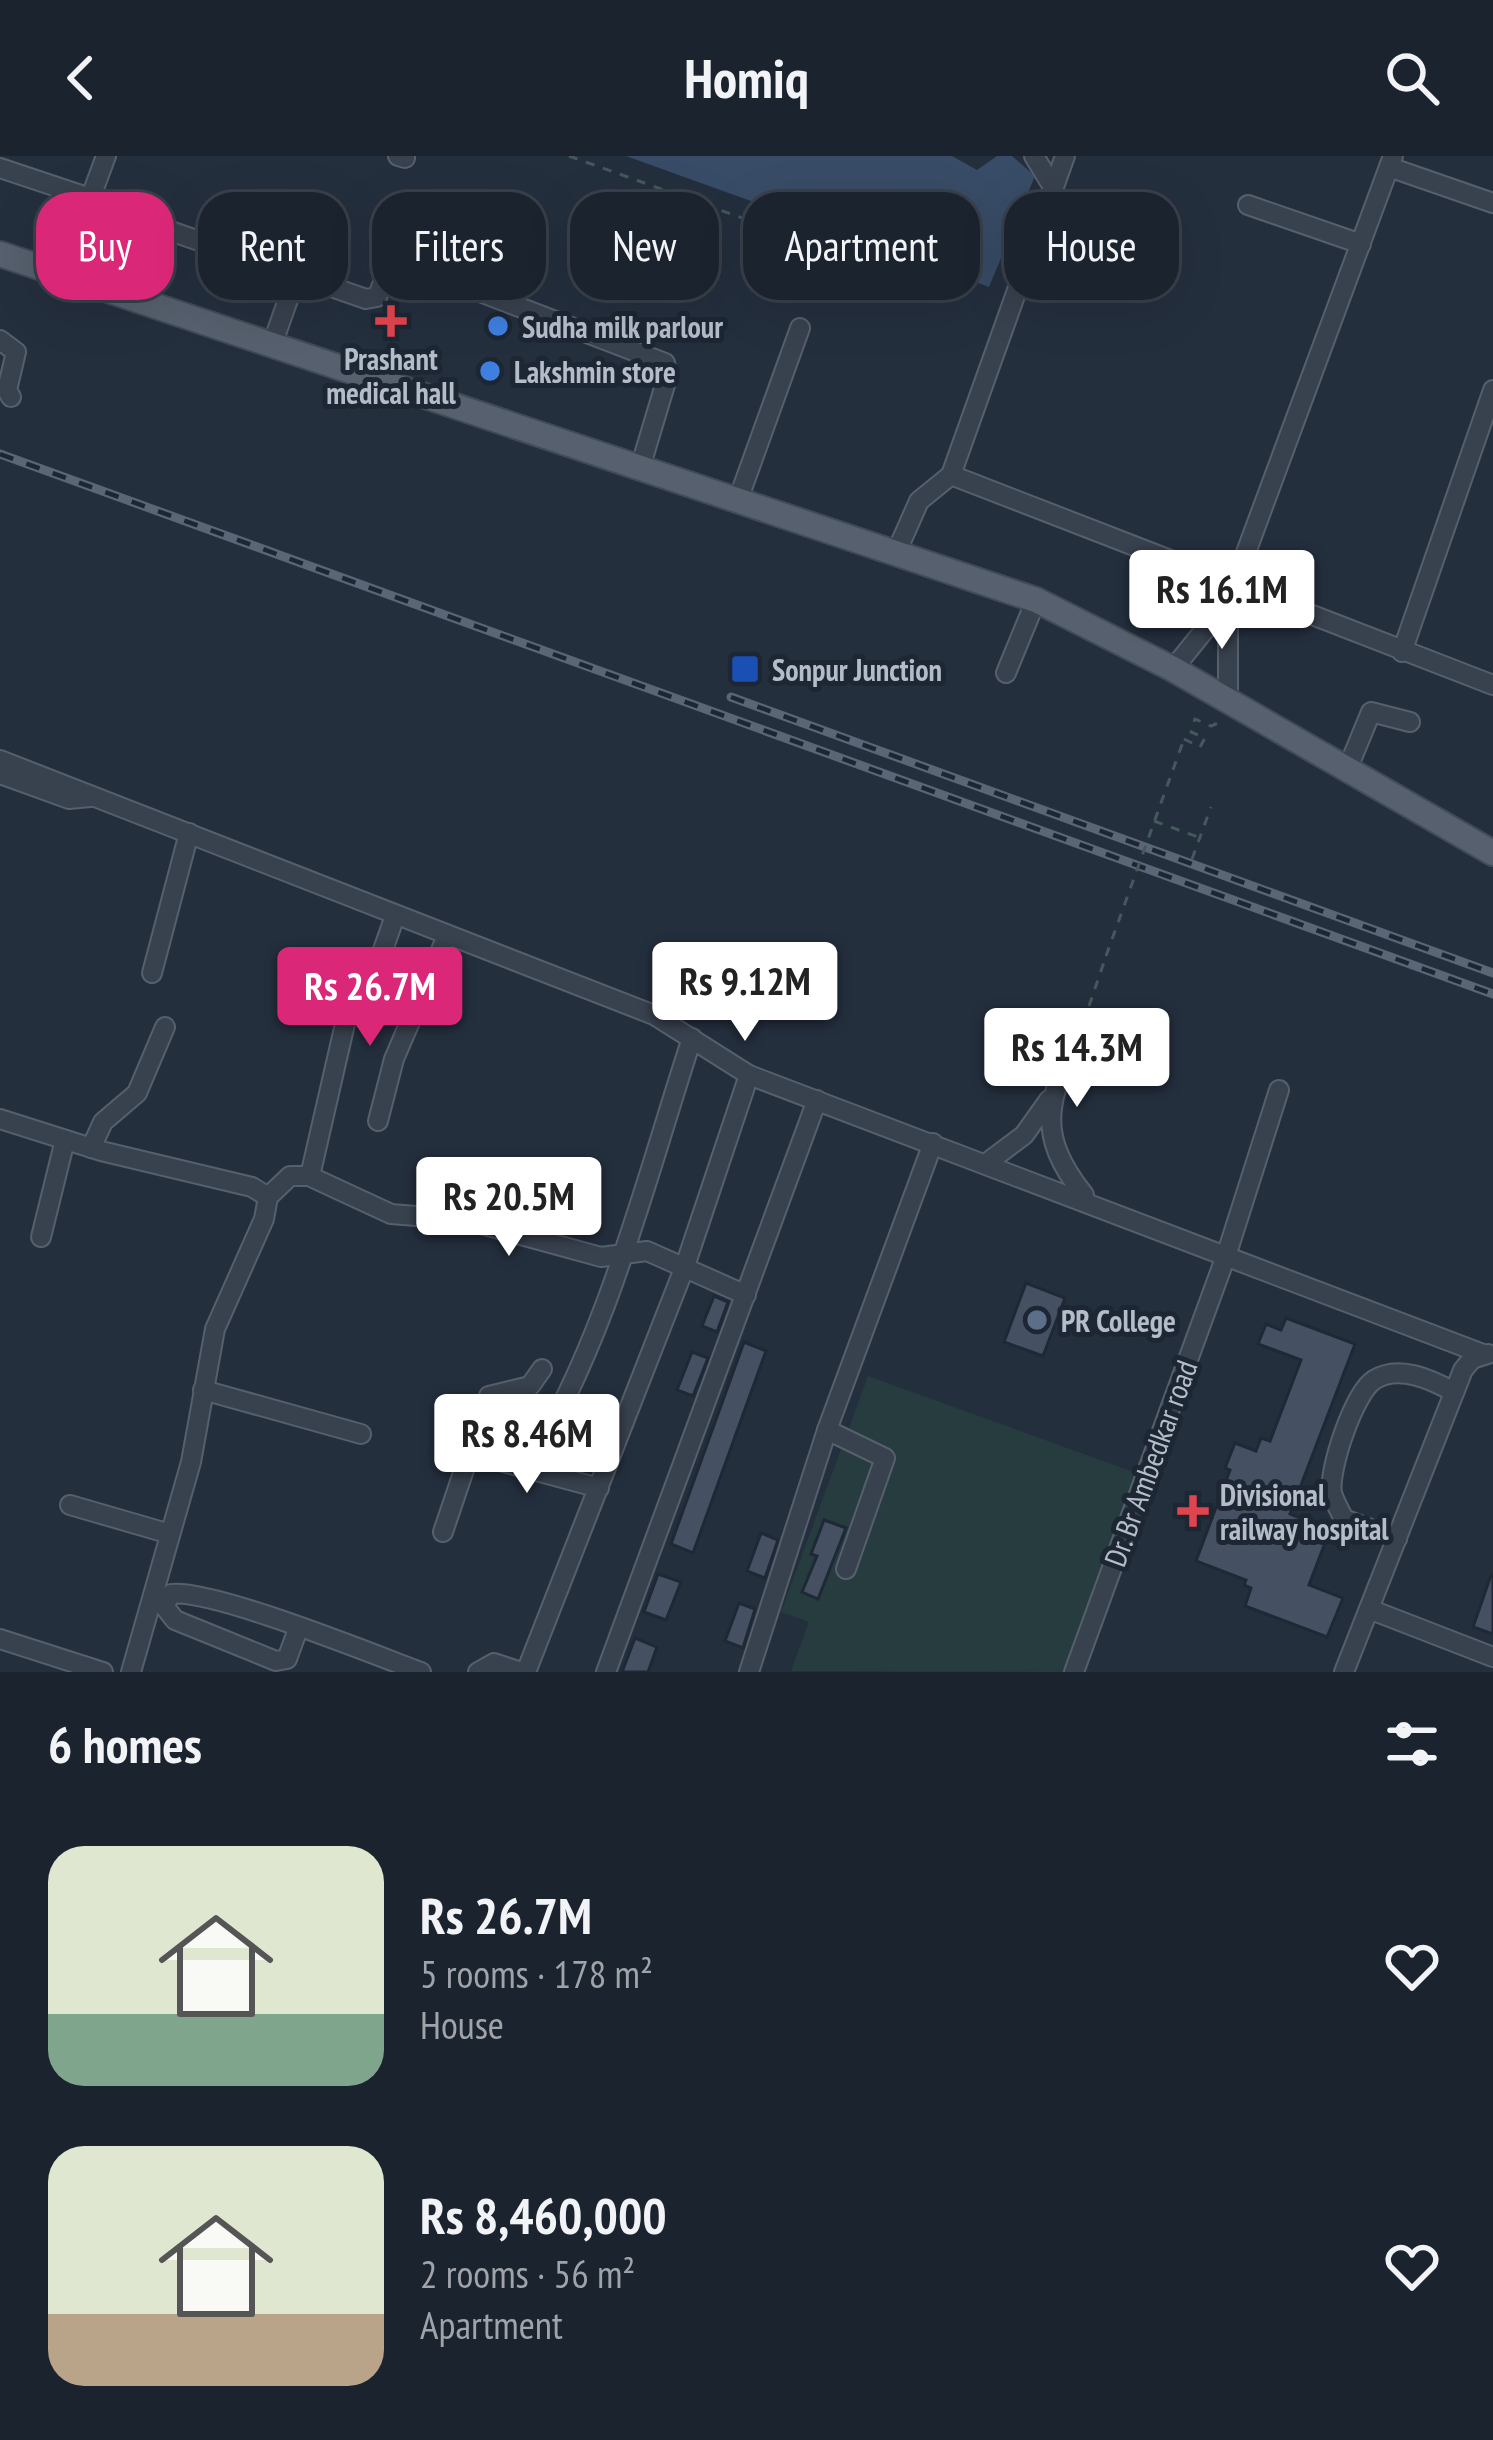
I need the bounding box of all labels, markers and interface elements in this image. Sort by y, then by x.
text: Homiq [684,43,809,113]
icon: back [48,45,114,111]
icon: search [1379,45,1445,111]
chip: Buy [36,192,174,300]
chip: Rent [198,192,348,300]
chip: Filters [372,192,546,300]
chip: New [570,192,719,300]
chip: Apartment [743,192,980,300]
chip: House [1004,192,1179,300]
place label: Sudha milk parlour [522,307,723,346]
marker: Prashant medical hall [378,308,404,334]
marker: Sudha milk parlour [485,313,511,339]
place label: Prashant medical hall [326,339,457,412]
place label: Lakshmin store [514,352,676,391]
marker: Lakshmin store [477,358,503,384]
pin: Rs 16.1M [1098,550,1346,652]
text: Rs 16.1M [1156,563,1288,614]
place label: Sonpur Junction [772,650,942,689]
marker: Sonpur Junction [729,653,761,685]
pin: Rs 9.12M [621,942,869,1044]
pin: Rs 26.7M [246,947,494,1049]
text: Rs 9.12M [679,955,811,1006]
text: Rs 26.7M [304,960,436,1011]
pin: Rs 14.3M [953,1008,1201,1110]
text: Rs 14.3M [1011,1021,1143,1072]
pin: Rs 20.5M [385,1157,633,1259]
text: Rs 20.5M [443,1170,575,1221]
place label: PR College [1061,1301,1176,1340]
marker: PR College [1024,1307,1050,1333]
street label: Dr. Br Ambedkar road [1095,1355,1205,1571]
pin: Rs 8.46M [403,1394,651,1496]
text: Rs 8.46M [461,1407,593,1458]
place label: Divisional railway hospital [1220,1475,1389,1548]
marker: Divisional railway hospital [1177,1495,1209,1527]
text: 6 homes [48,1711,202,1777]
icon: filters [1379,1711,1445,1777]
text: Rs 26.7M [420,1882,592,1948]
icon: home [144,1894,288,2038]
icon: heart [1379,1933,1445,1999]
text: 5 rooms · 178 m² [420,1948,653,1999]
text: House [420,1999,504,2050]
text: Rs 8,460,000 [420,2182,667,2248]
icon: home [144,2194,288,2338]
icon: heart [1379,2233,1445,2299]
text: 2 rooms · 56 m² [420,2248,635,2299]
text: Apartment [420,2299,563,2350]

